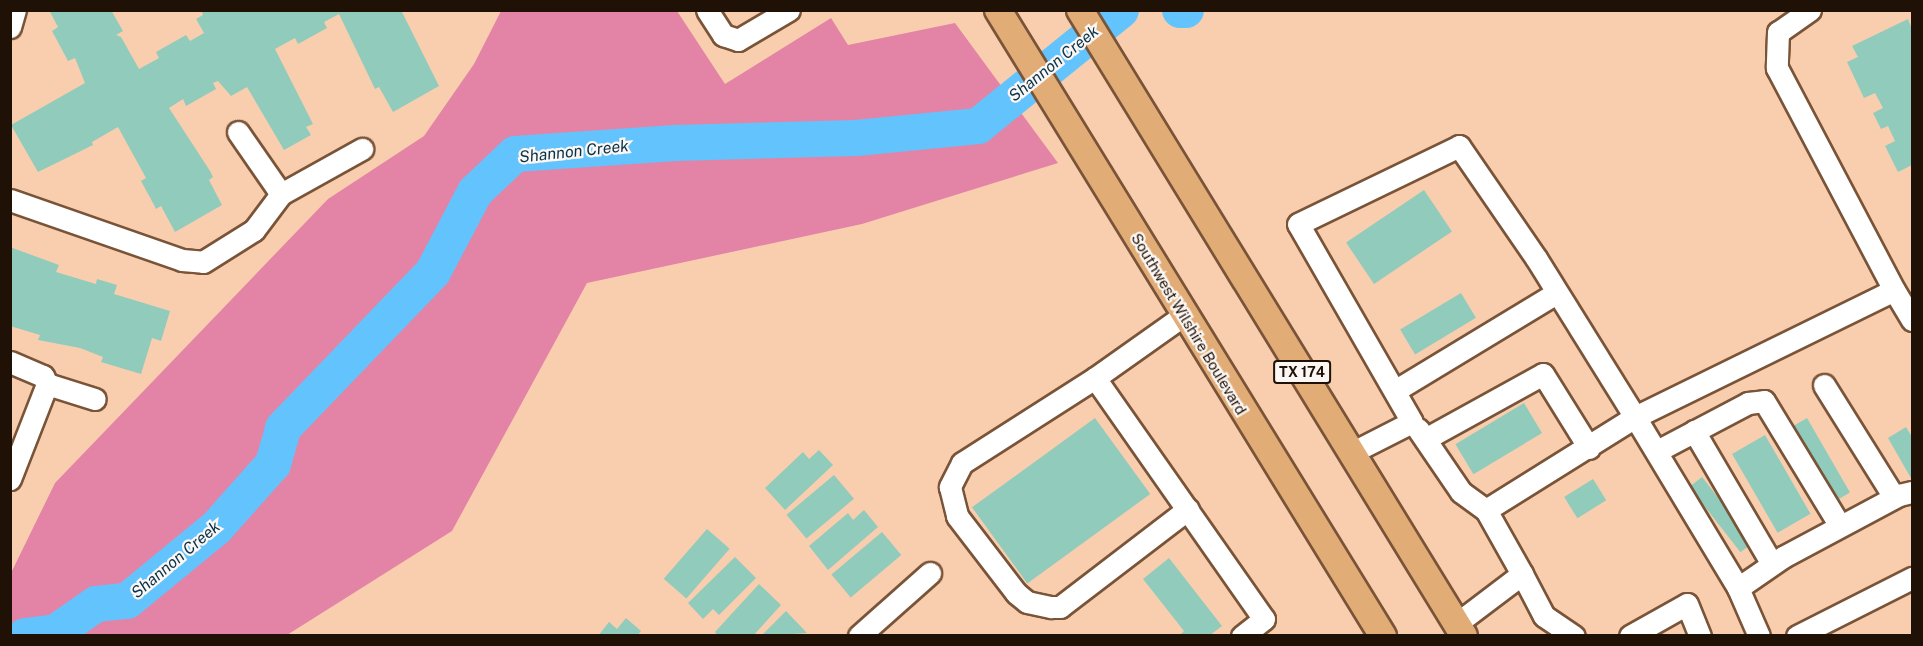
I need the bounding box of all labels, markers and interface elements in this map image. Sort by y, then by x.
water label: Shannon Creek [1005,22,1103,106]
water label: Shannon Creek [518,137,630,167]
street label: Southwest Wilshire Boulevard [1127,230,1251,418]
road number: TX 174 [1272,361,1332,383]
water label: Shannon Creek [128,517,224,603]

